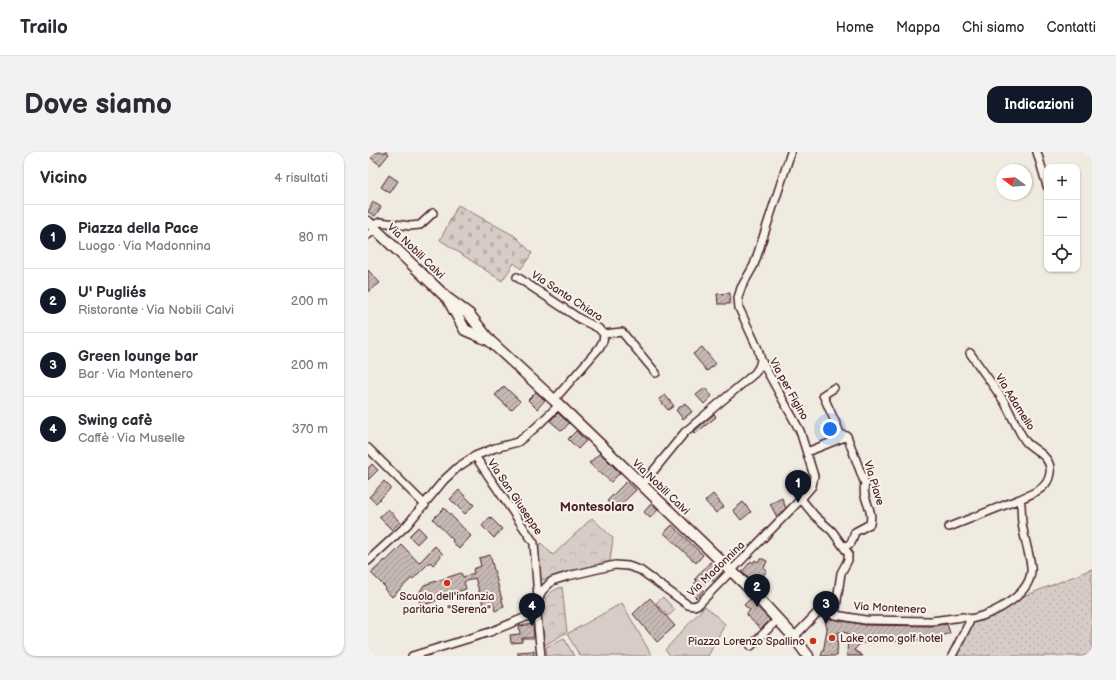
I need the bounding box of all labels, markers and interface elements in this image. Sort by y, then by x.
text: Trailo [20,16,68,39]
text: Home [836,19,874,36]
text: Mappa [896,19,940,36]
text: Chi siamo [962,19,1025,36]
text: Contatti [1047,19,1096,36]
button: Indicazioni [987,86,1092,123]
text: Dove siamo [24,88,172,121]
north arrow [996,164,1032,200]
map controls [1044,164,1080,272]
button: + [1044,164,1080,200]
text: Vicino [40,168,87,188]
text: 4 risultati [274,170,328,186]
button: − [1044,200,1080,236]
text: Piazza della Pace [78,219,198,238]
street label: Via Nobili Calvi [385,221,447,281]
text: 1 [50,229,56,245]
text: 80 m [299,229,328,245]
button: locate [1044,236,1080,272]
text: Luogo · Via Madonnina [78,238,211,254]
street label: Via Santa Chiara [529,268,605,324]
text: U' Pugliés [78,283,146,302]
text: 2 [49,293,57,309]
text: 200 m [291,293,328,309]
text: Ristorante · Via Nobili Calvi [78,302,234,318]
text: Green lounge bar [78,347,198,366]
street label: Via per Figino [767,356,811,422]
text: 3 [49,357,57,373]
text: 200 m [291,357,328,373]
text: Bar · Via Montenero [78,366,193,382]
street label: Via Adamello [992,371,1038,433]
text: Swing cafè [78,411,152,430]
your location [820,419,840,439]
text: 4 [49,421,57,437]
text: 370 m [292,421,328,437]
text: Caffè · Via Muselle [78,430,185,446]
street label: Via San Giuseppe [485,457,545,538]
street label: Via Nobili Calvi [630,457,692,517]
street label: Via Piave [861,459,887,507]
pin: 1 [785,470,811,503]
district label: Montesolaro [560,499,634,515]
street label: Via Madonnina [685,539,747,599]
pin: 2 [744,574,770,607]
marker: Scuola dell'infanzia paritaria "Serena" [442,578,452,588]
place label: Scuola dell'infanzia paritaria "Serena" [400,590,495,616]
pin: 3 [813,591,839,624]
pin: 4 [519,593,545,626]
street label: Via Montenero [853,600,927,616]
place label: Lake como golf hotel [840,632,943,645]
marker: Lake como golf hotel [827,633,837,643]
place label: Piazza Lorenzo Spallino [688,635,805,648]
marker: Piazza Lorenzo Spallino [808,636,818,646]

